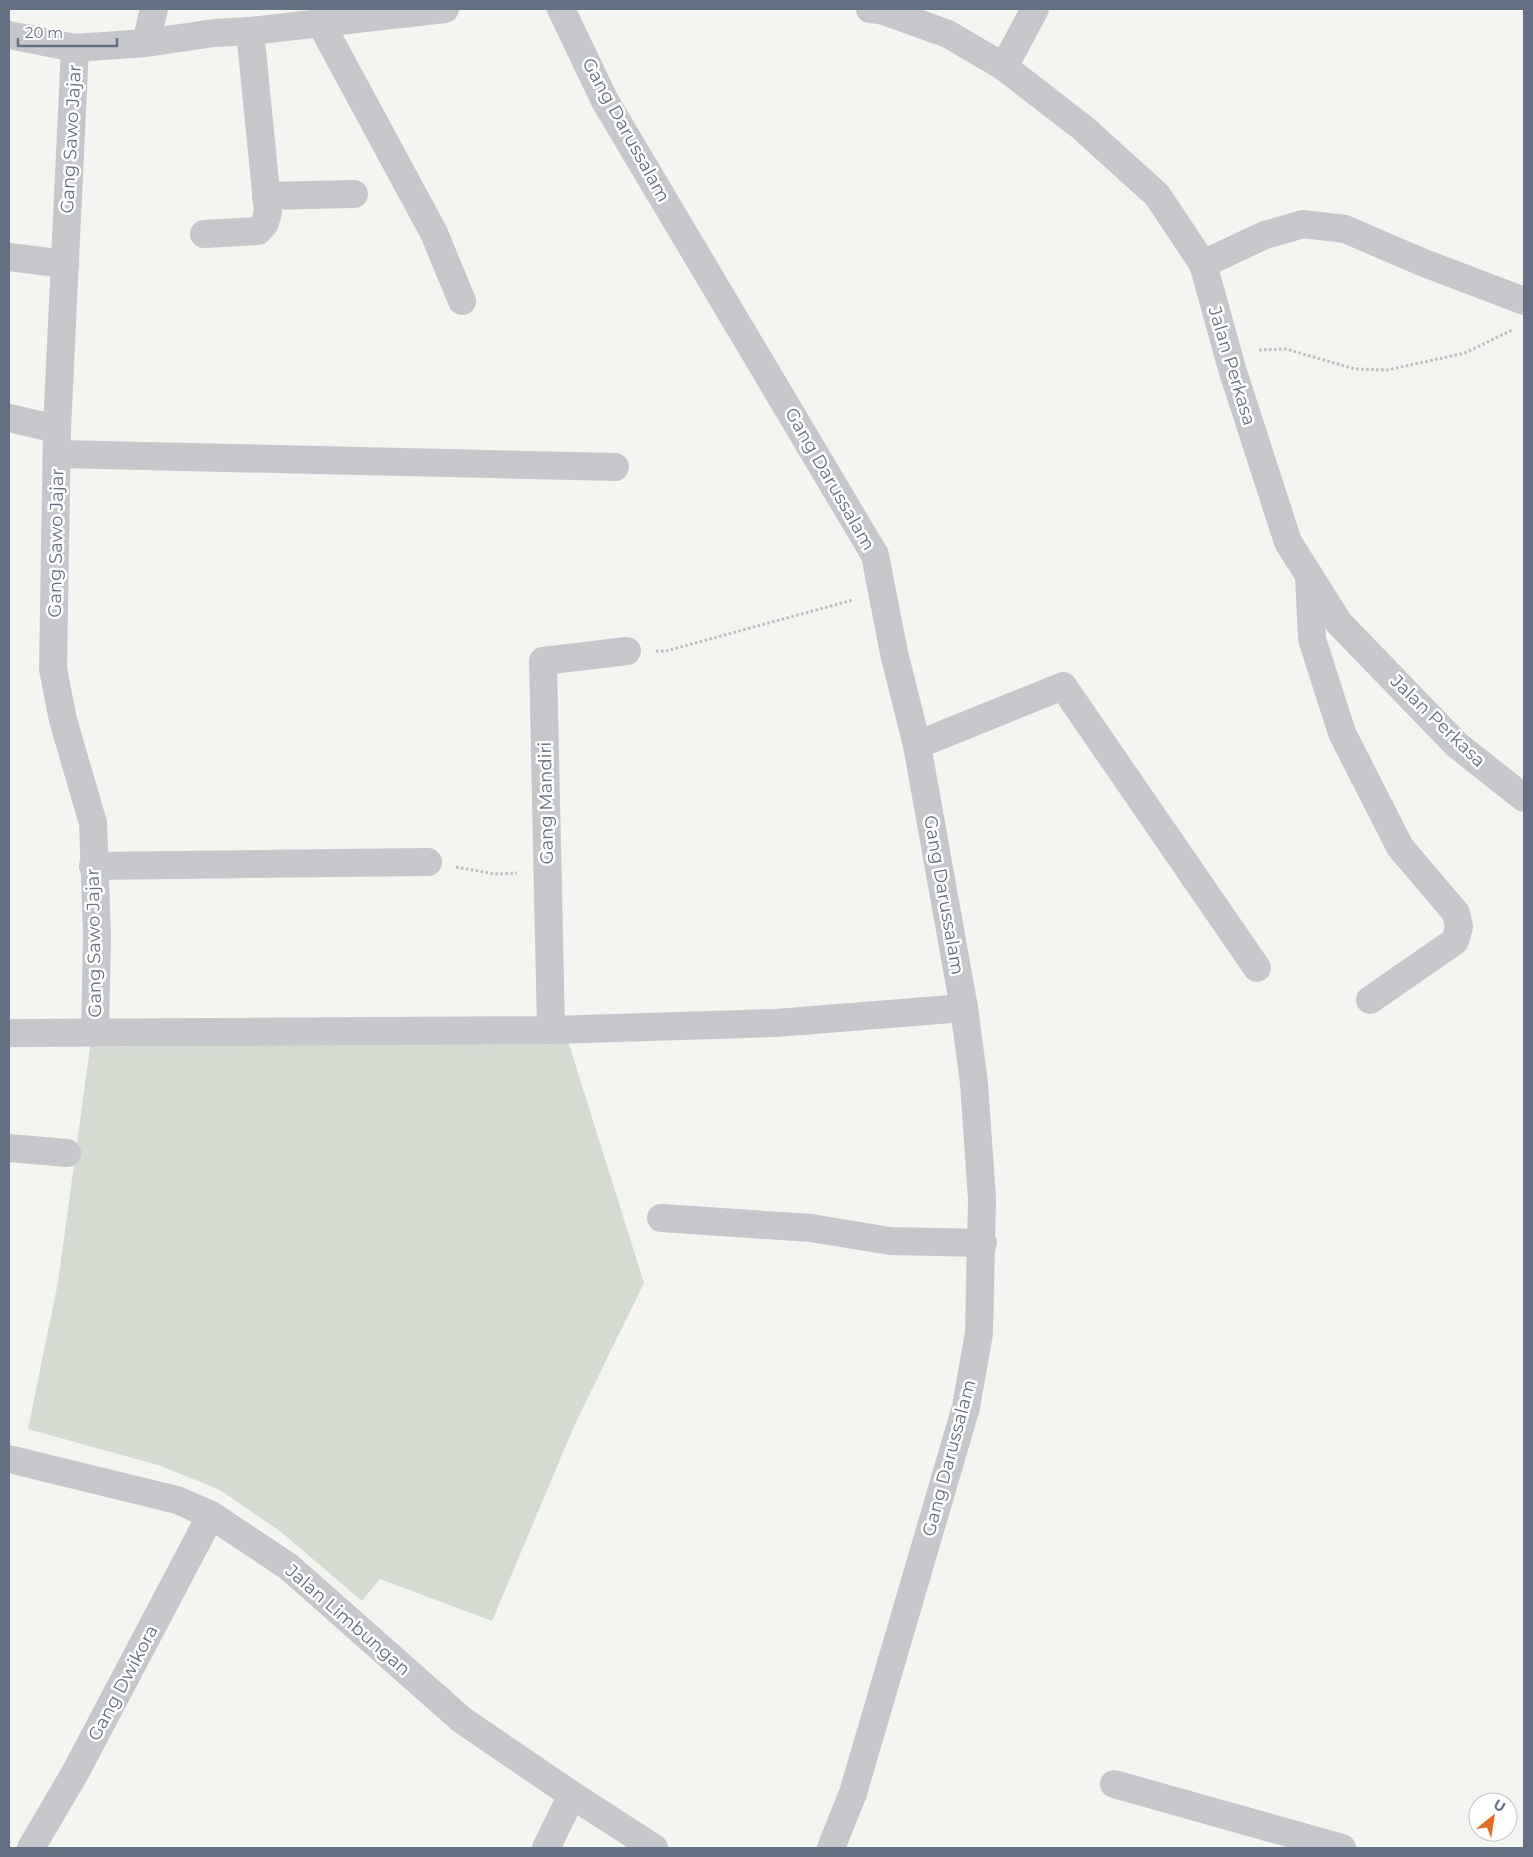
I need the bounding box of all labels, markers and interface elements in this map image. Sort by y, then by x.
scale bar [18,15,116,47]
text: 20 m [25,23,63,42]
street label: Gang Darussalam [577,54,675,206]
street label: Gang Sawo Jajar [56,64,86,214]
street label: Jalan Perkasa [1203,303,1261,428]
street label: Gang Darussalam [780,404,880,554]
street label: Gang Sawo Jajar [44,468,68,618]
street label: Jalan Perkasa [1385,670,1490,772]
street label: Gang Mandiri [534,741,558,865]
street label: Gang Darussalam [919,814,969,976]
street label: Gang Sawo Jajar [82,868,106,1018]
street label: Gang Darussalam [917,1377,981,1539]
street label: Jalan Limbungan [280,1559,415,1680]
street label: Gang Dwikora [83,1621,163,1745]
north arrow [1468,1792,1518,1842]
text: U [1490,1795,1509,1816]

